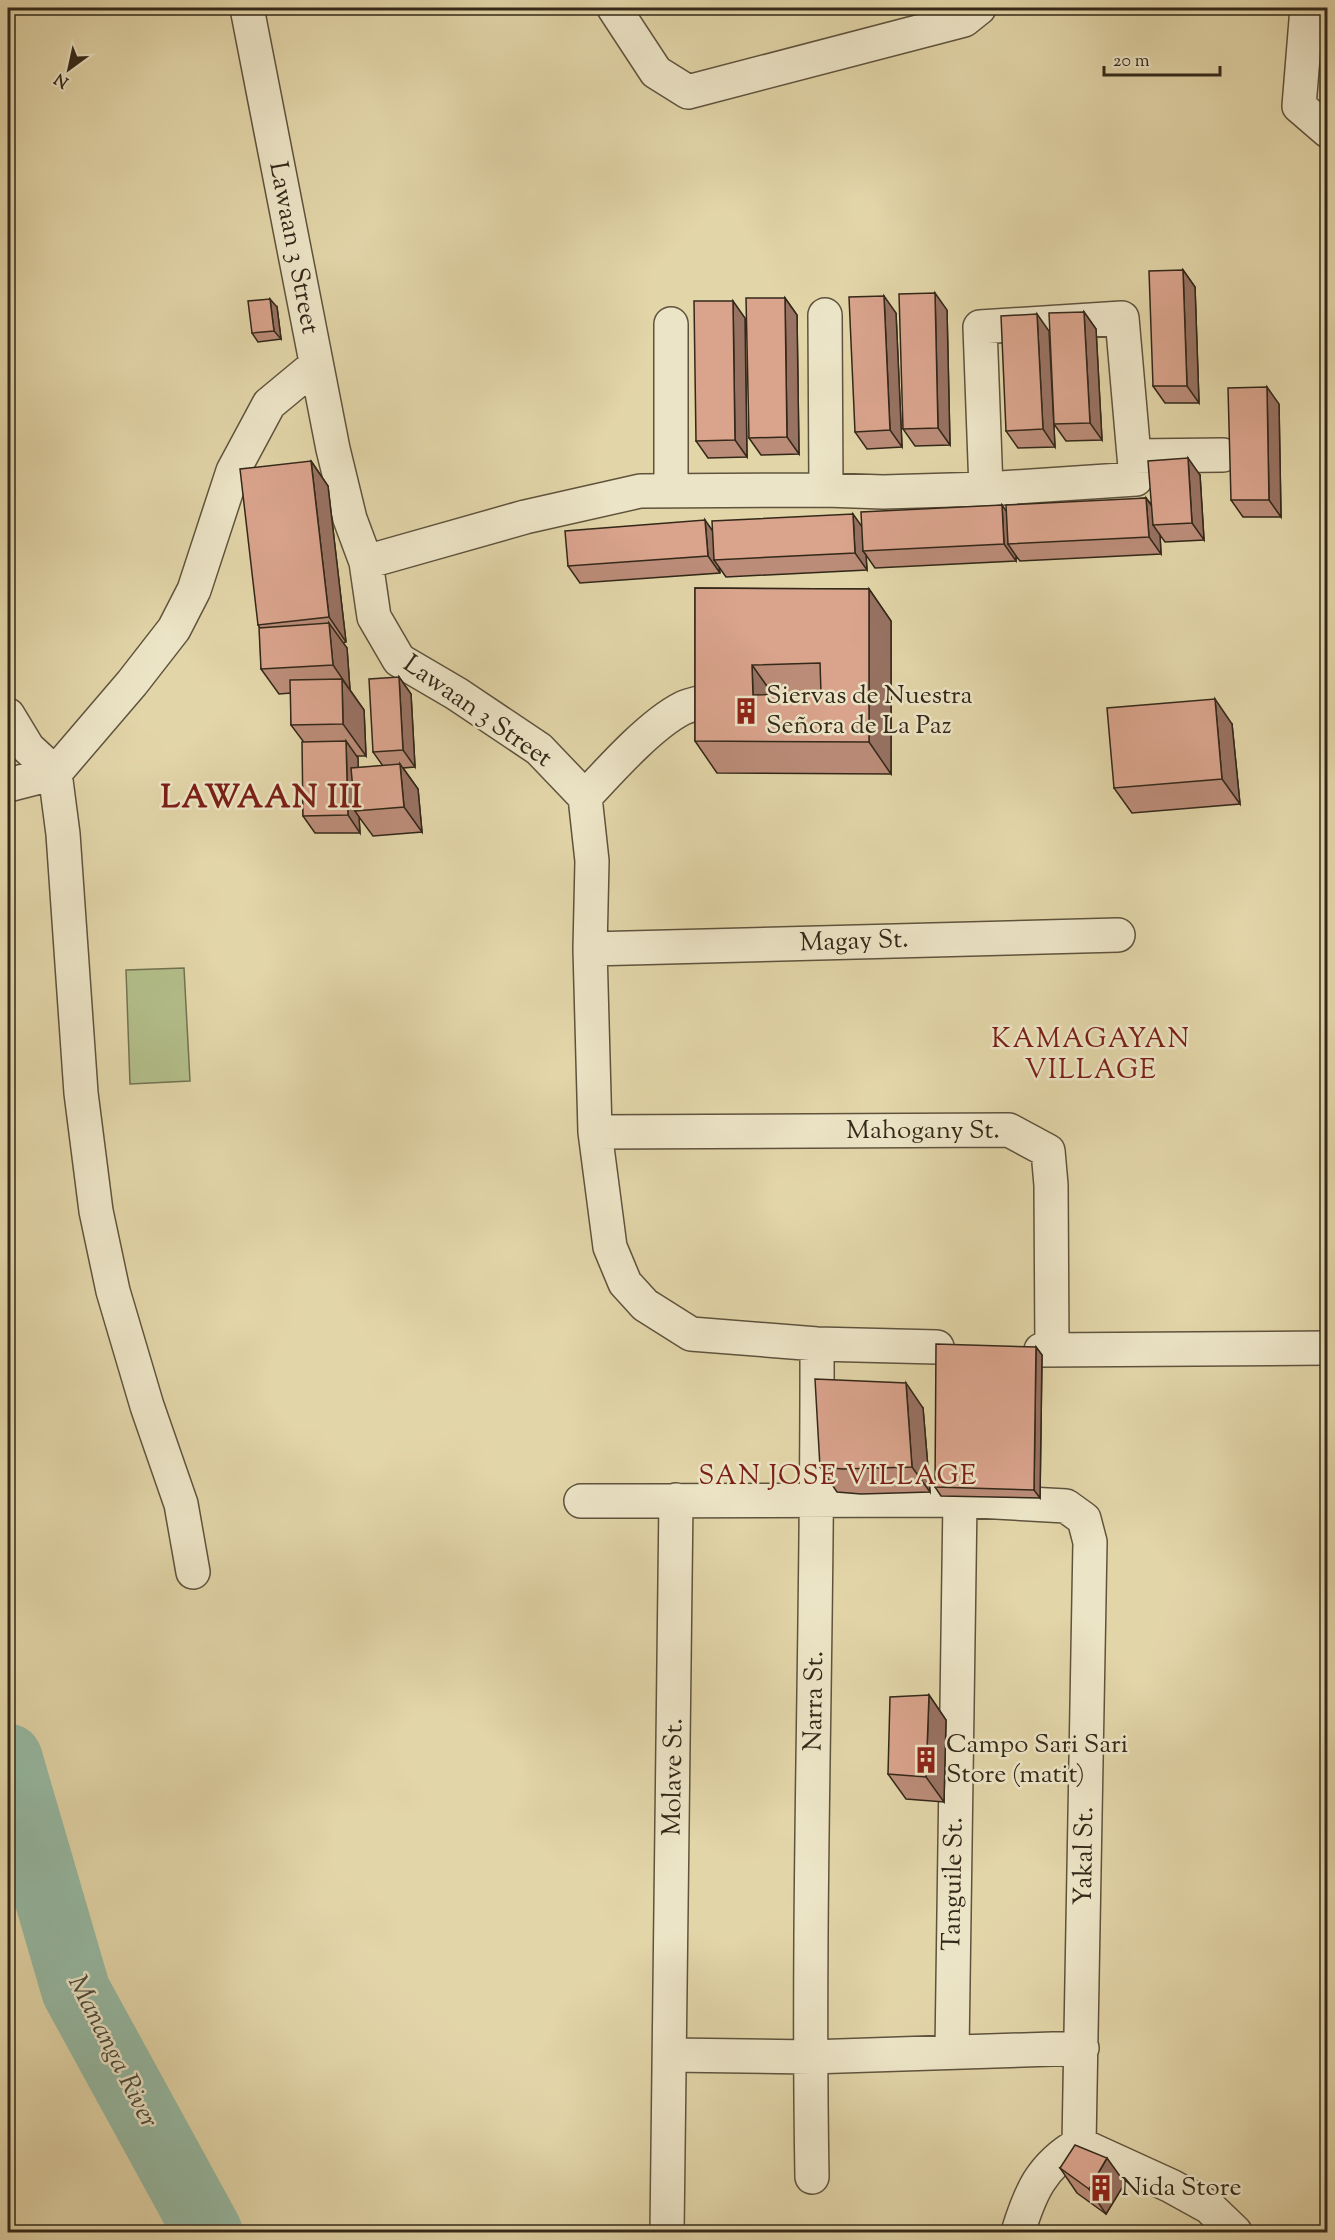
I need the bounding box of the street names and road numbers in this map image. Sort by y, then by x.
street label: Lawaan 3 Street [258,159,328,337]
street label: Lawaan 3 Street [395,647,559,777]
street label: Magay St. [799,922,909,962]
street label: Mahogany St. [846,1113,1000,1150]
street label: Narra St. [796,1651,834,1751]
street label: Molave St. [654,1718,694,1836]
street label: Yakal St. [1066,1806,1104,1906]
street label: Tanguile St. [934,1817,974,1951]

